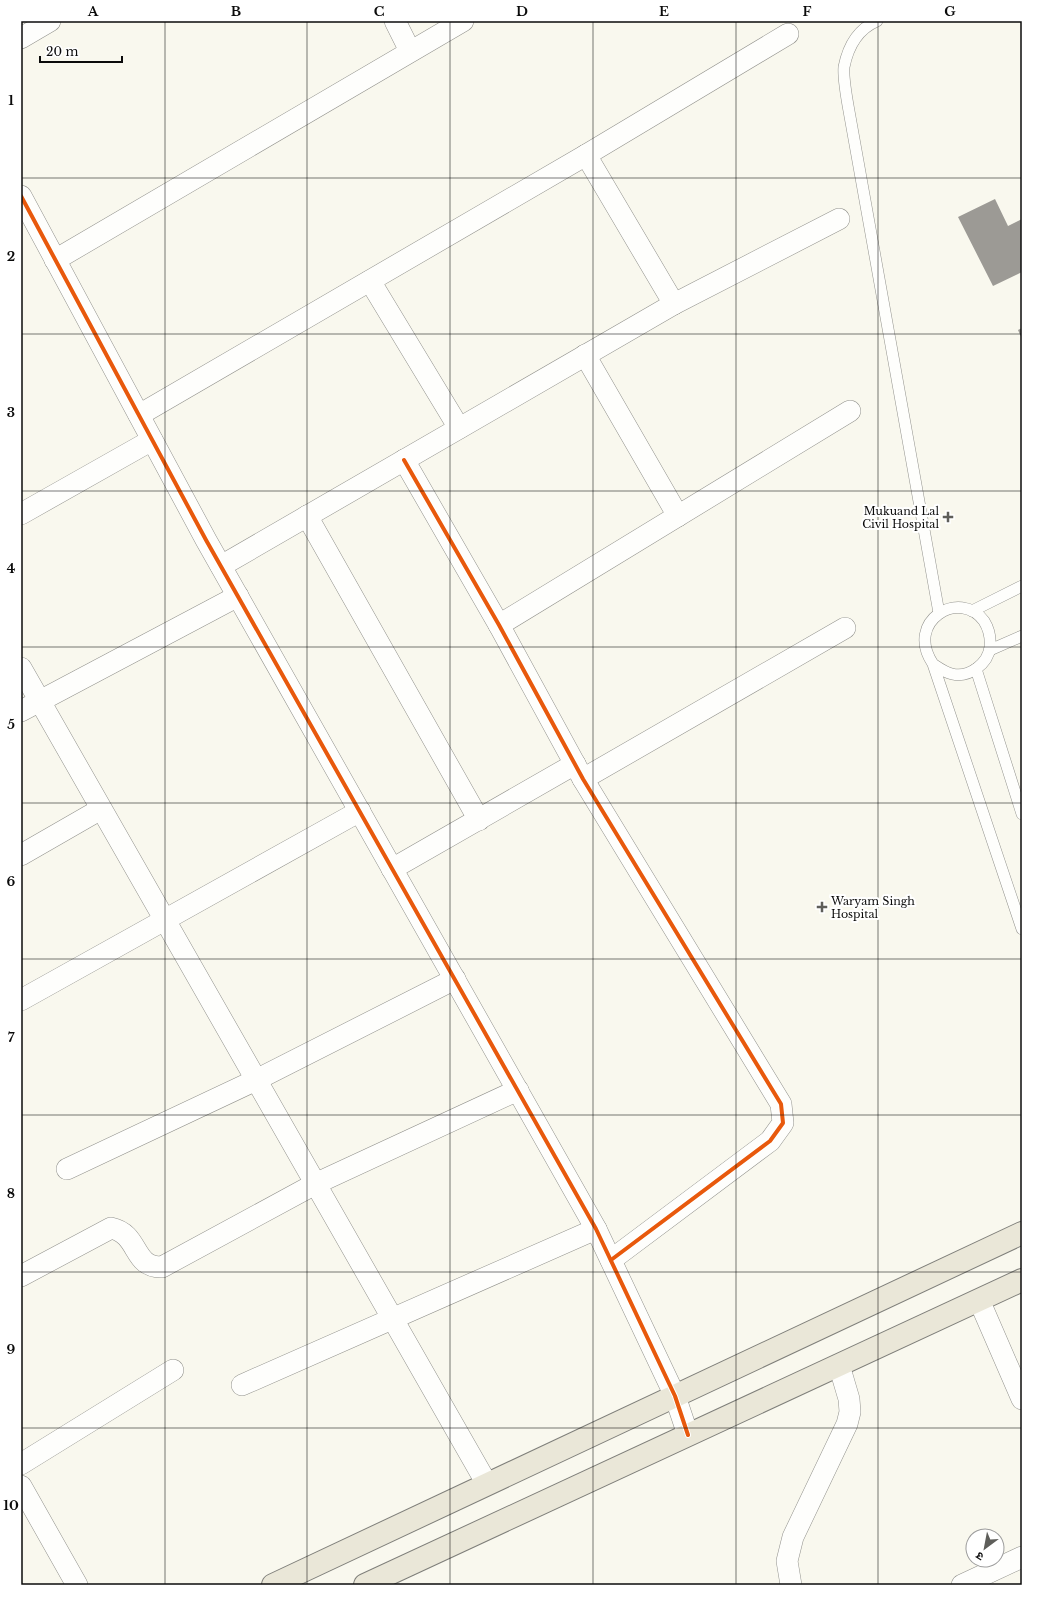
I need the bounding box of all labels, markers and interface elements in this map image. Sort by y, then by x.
text: A [87,3,99,20]
text: B [231,3,241,20]
text: C [374,3,385,20]
text: D [516,3,528,20]
text: E [659,3,669,20]
text: F [803,3,812,20]
text: G [944,3,956,20]
scale bar [40,38,122,64]
text: 20 m [46,44,78,59]
text: 1 [8,92,14,109]
text: 2 [7,248,15,265]
text: 3 [7,404,15,421]
place label: Mukuand Lal Civil Hospital [862,504,939,531]
marker: Mukuand Lal Civil Hospital [942,511,954,523]
text: 4 [7,560,16,577]
text: 5 [7,716,15,733]
text: 6 [7,873,16,890]
place label: Waryam Singh Hospital [830,894,915,921]
marker: Waryam Singh Hospital [816,901,828,913]
text: 7 [8,1029,15,1046]
text: 8 [7,1185,15,1202]
text: 9 [7,1341,16,1358]
text: 10 [3,1497,19,1514]
north arrow [965,1528,1005,1568]
text: उ [973,1549,986,1564]

